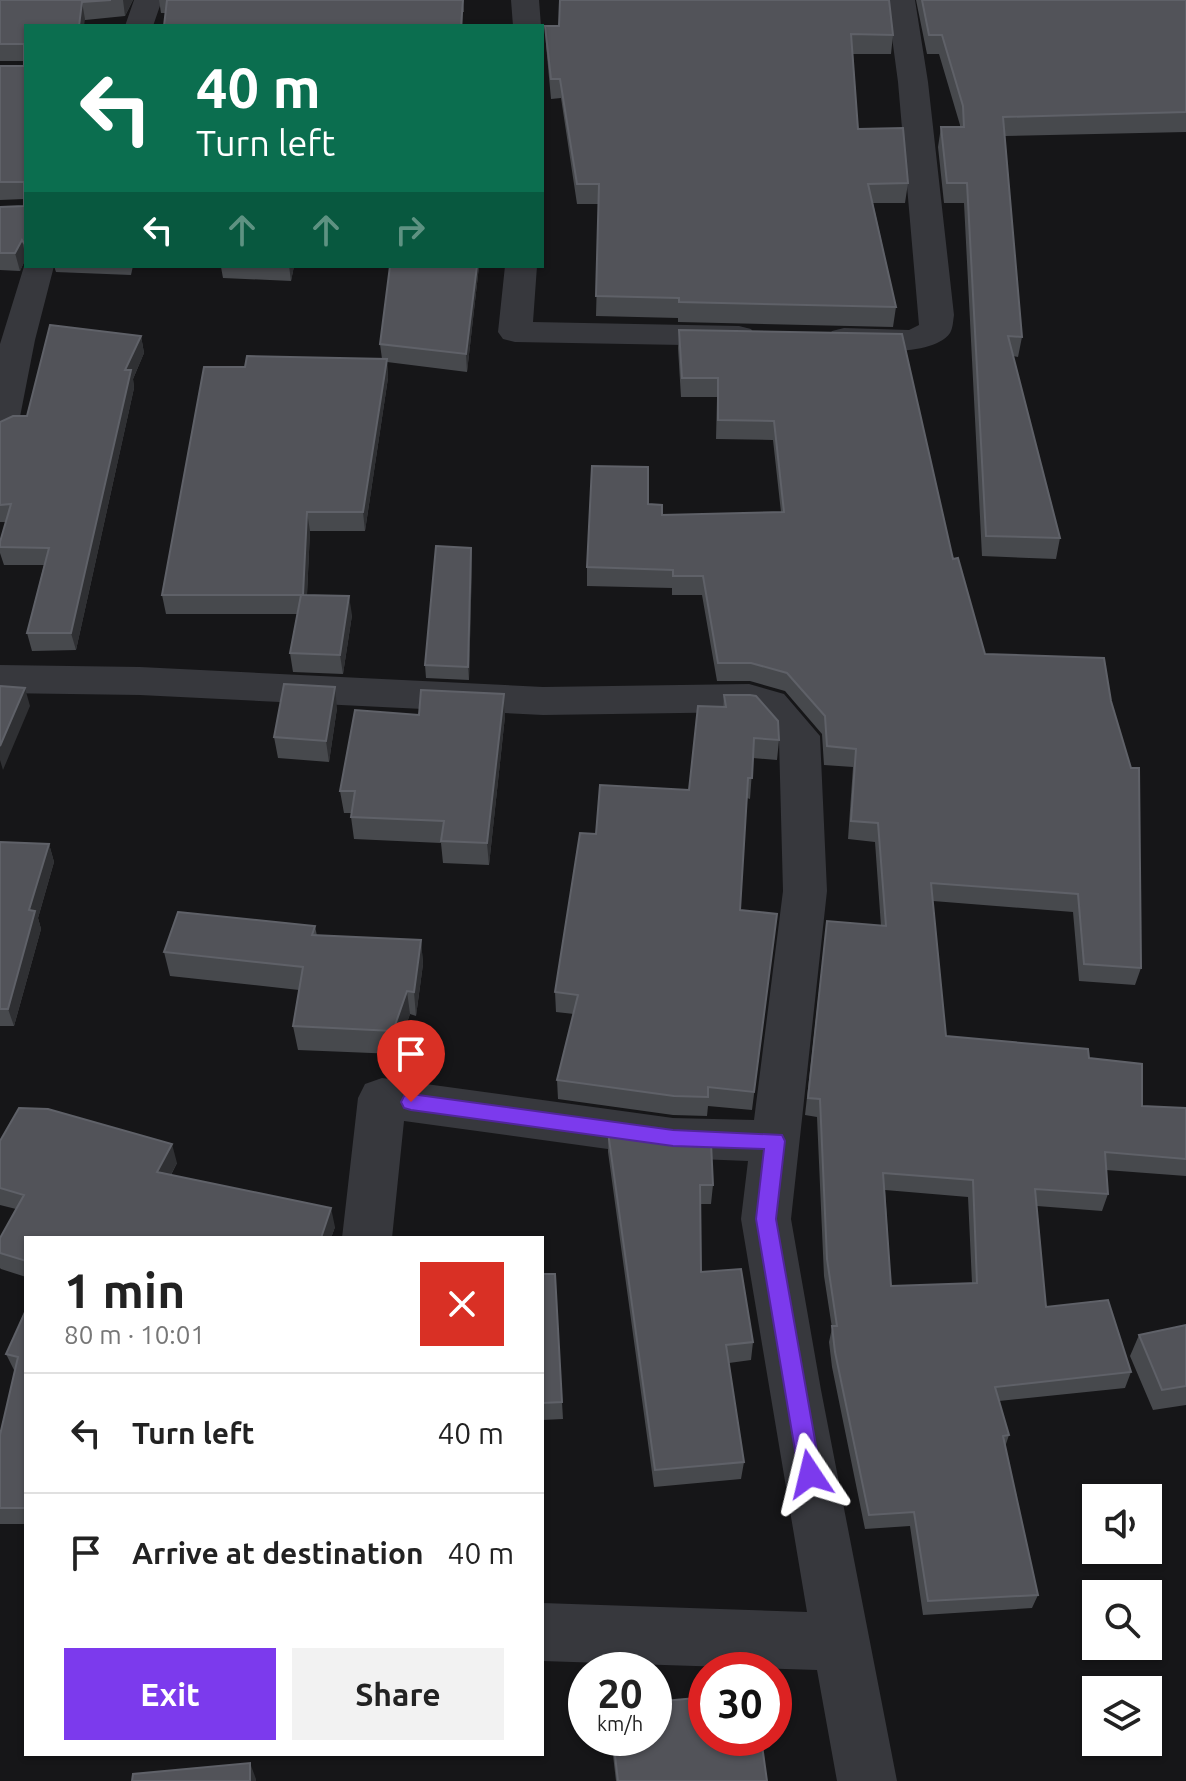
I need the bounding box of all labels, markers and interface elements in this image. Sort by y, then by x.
icon: left [64,56,168,160]
text: 40 m [196,56,321,119]
text: Turn left [196,122,335,163]
icon: left [136,208,180,252]
icon: ahead [220,208,264,252]
icon: ahead [304,208,348,252]
icon: right [388,208,432,252]
pin [377,1020,445,1102]
icon: arrive [389,1032,433,1076]
button: close [420,1262,504,1346]
text: 1 min [64,1263,185,1317]
text: 80 m · 10:01 [64,1320,205,1349]
icon: left [64,1411,108,1455]
text: Turn left [132,1416,254,1450]
text: 40 m [437,1416,504,1450]
position arrow [768,1432,852,1516]
map controls [1082,1484,1162,1756]
button: sound [1082,1484,1162,1564]
icon: arrive [64,1531,108,1575]
text: Arrive at destination [132,1536,424,1570]
text: 40 m [448,1536,514,1570]
button: search [1082,1580,1162,1660]
button: Exit [64,1648,276,1740]
button: Share [292,1648,504,1740]
speed limit sign: 30 [688,1652,792,1756]
text: 20 [597,1671,643,1716]
button: layers [1082,1676,1162,1756]
text: km/h [597,1712,643,1735]

